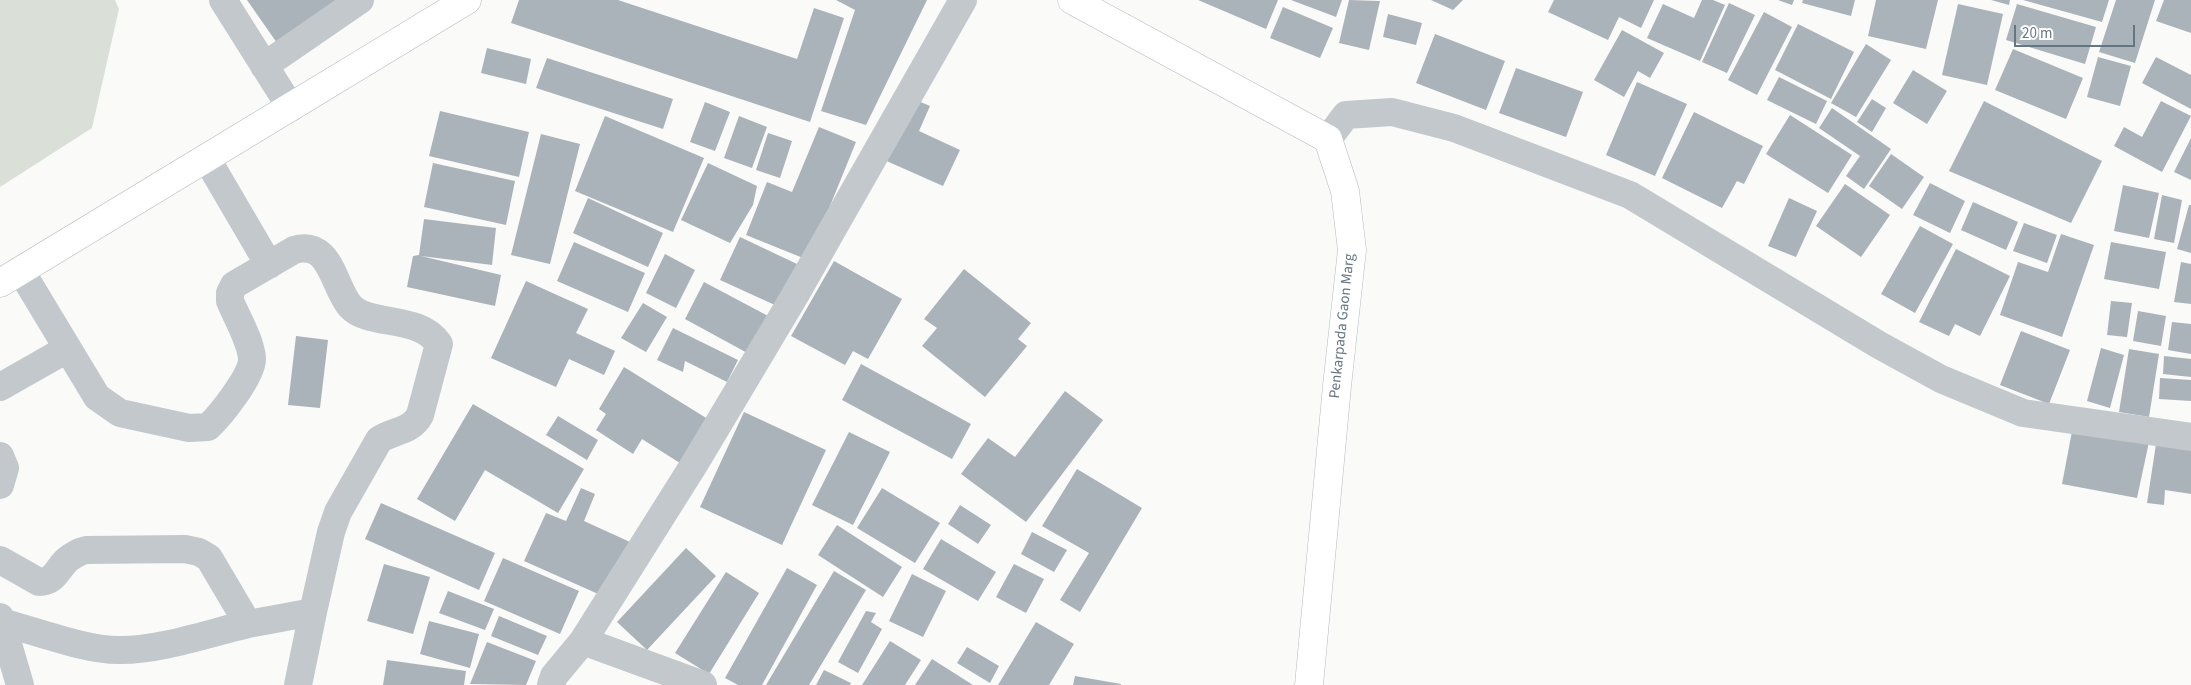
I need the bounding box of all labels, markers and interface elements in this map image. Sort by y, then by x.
scale bar [2016,15,2137,47]
text: 20 m [2022,23,2052,44]
street label: Penkarpada Gaon Marg [1326,253,1360,399]

